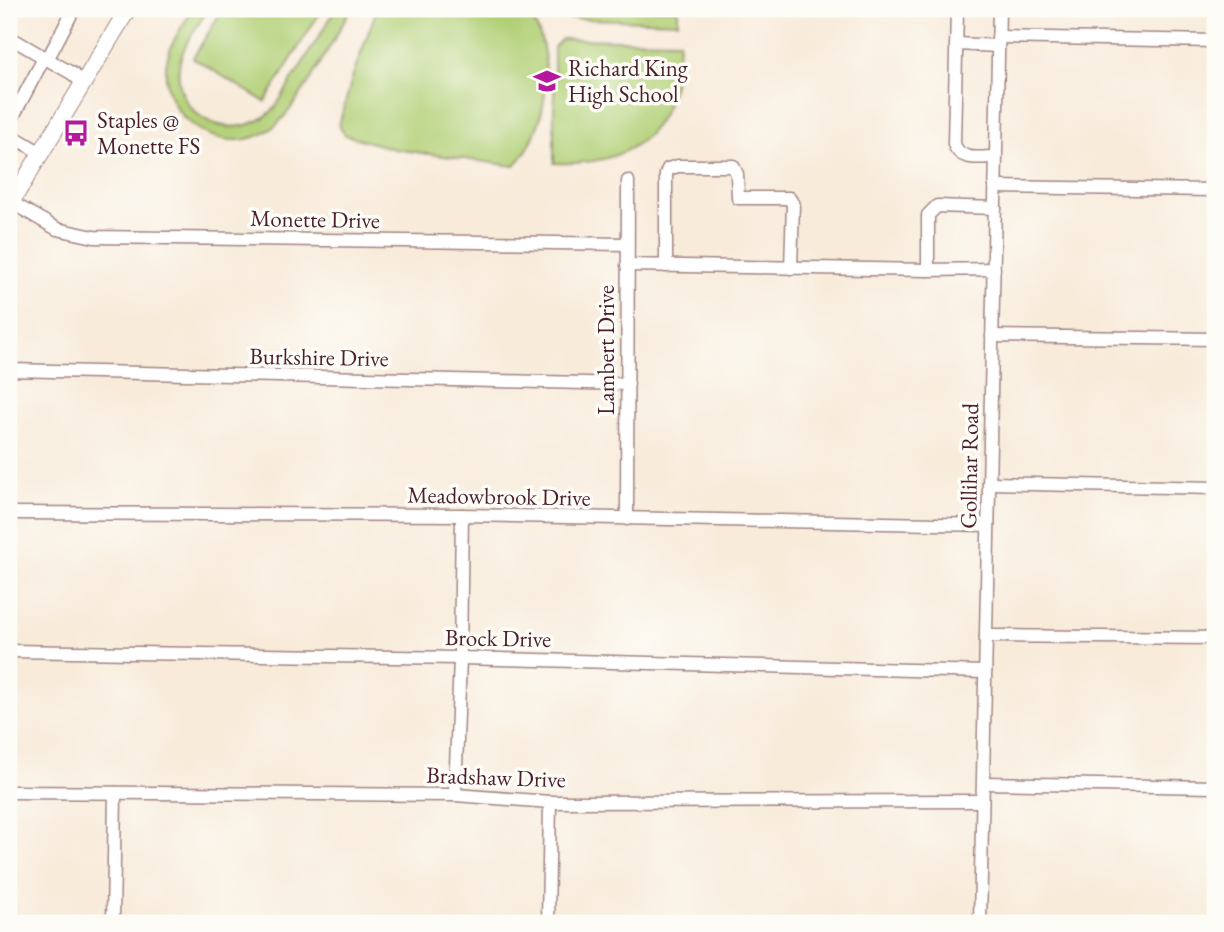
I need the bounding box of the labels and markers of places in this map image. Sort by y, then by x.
place label: Richard King High School [568,53,689,109]
school or university icon: Richard King High School [532,66,562,96]
place label: Staples @ Monette FS [97,105,200,161]
bus stop icon: Staples @ Monette FS [61,118,91,148]

